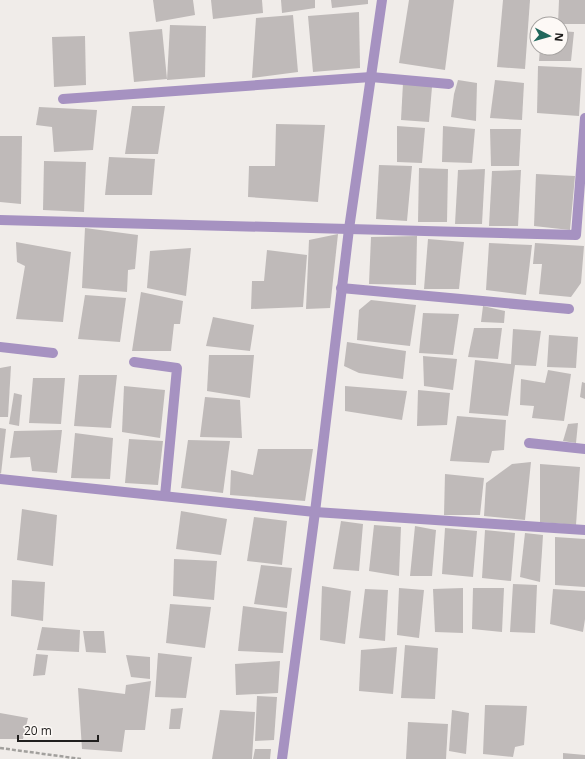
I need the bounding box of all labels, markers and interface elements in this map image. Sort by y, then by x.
north arrow [529,16,569,56]
text: N [552,32,567,42]
scale bar [18,717,98,743]
text: 20 m [24,722,52,739]

